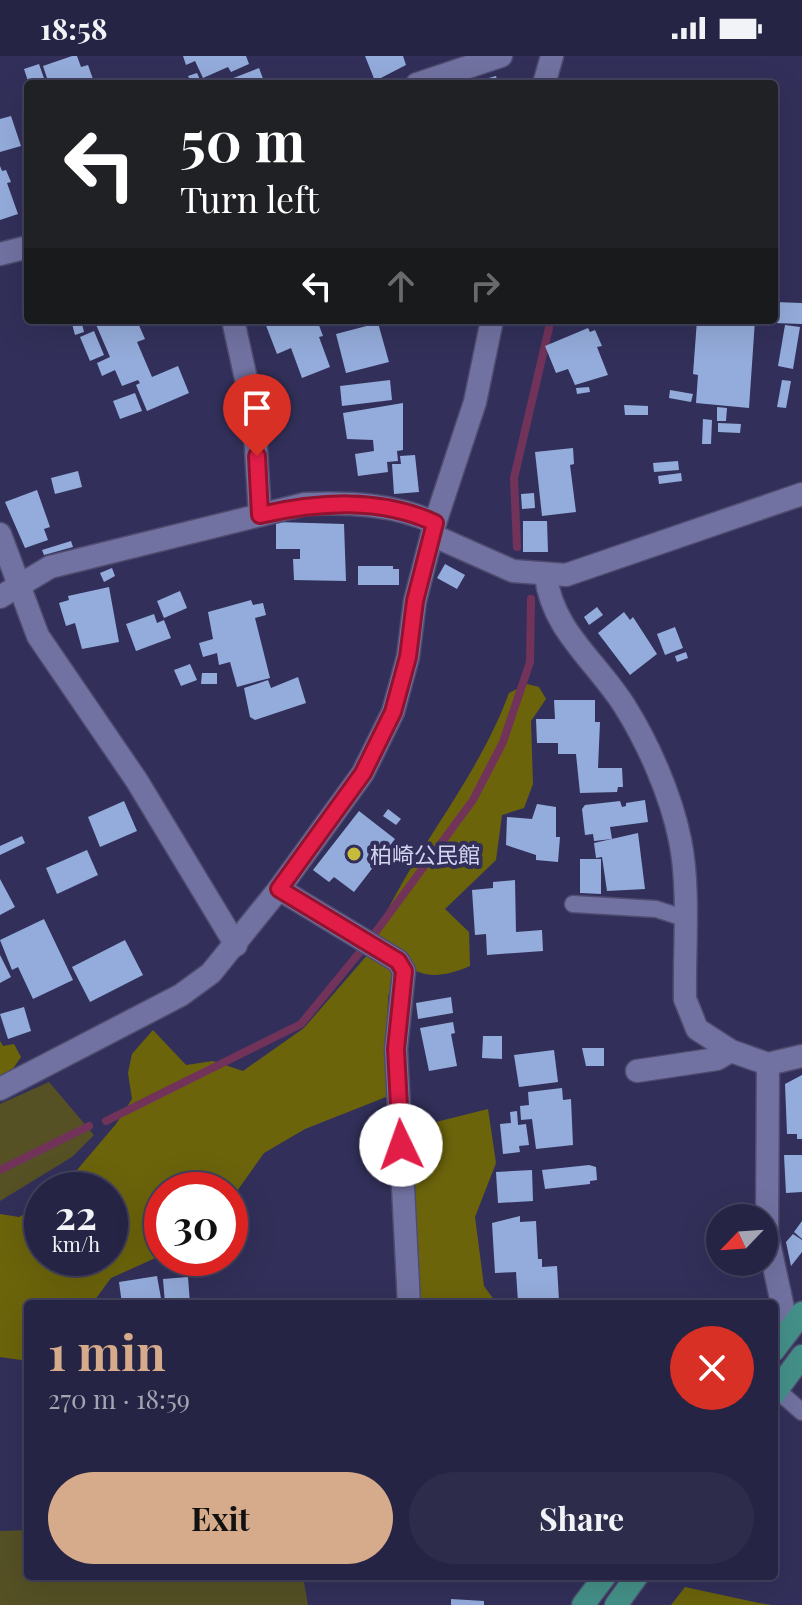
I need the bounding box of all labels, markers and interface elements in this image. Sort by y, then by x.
text: 18:58 [40,8,108,48]
text: 50 m [180,102,306,177]
icon: left [48,112,152,216]
text: Turn left [180,174,319,222]
icon: left [295,264,339,308]
icon: ahead [379,264,423,308]
icon: right [463,264,507,308]
pin [223,374,291,456]
icon: arrive [235,386,279,430]
place label: 柏崎公民館 [370,839,480,869]
marker: 柏崎公民館 [345,845,363,863]
position arrow [359,1103,443,1187]
speed limit sign: 30 [144,1172,248,1276]
text: 22 [55,1187,97,1240]
north arrow [706,1204,778,1276]
map controls [706,1204,778,1276]
text: km/h [52,1230,100,1257]
text: 1 min [48,1319,166,1383]
button: close [670,1326,754,1410]
text: 270 m · 18:59 [48,1381,190,1416]
button: Exit [48,1472,393,1564]
button: Share [409,1472,754,1564]

